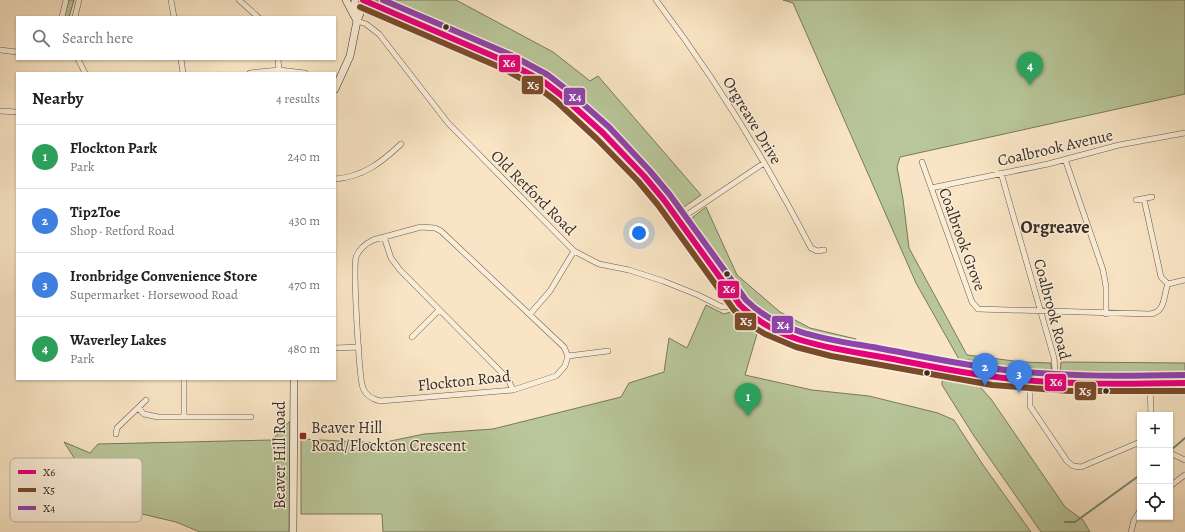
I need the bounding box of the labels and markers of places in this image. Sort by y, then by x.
unlabelled marker [441,22,451,32]
pin: 4 [1017,52,1043,85]
unlabelled marker [722,269,732,279]
pin: 2 [972,353,998,386]
pin: 3 [1006,360,1032,393]
unlabelled marker [922,368,932,378]
pin: 1 [735,383,761,416]
unlabelled marker [1101,386,1111,396]
place label: Beaver Hill Road/Flockton Crescent [311,417,467,457]
marker: Beaver Hill Road/Flockton Crescent [298,431,308,441]

